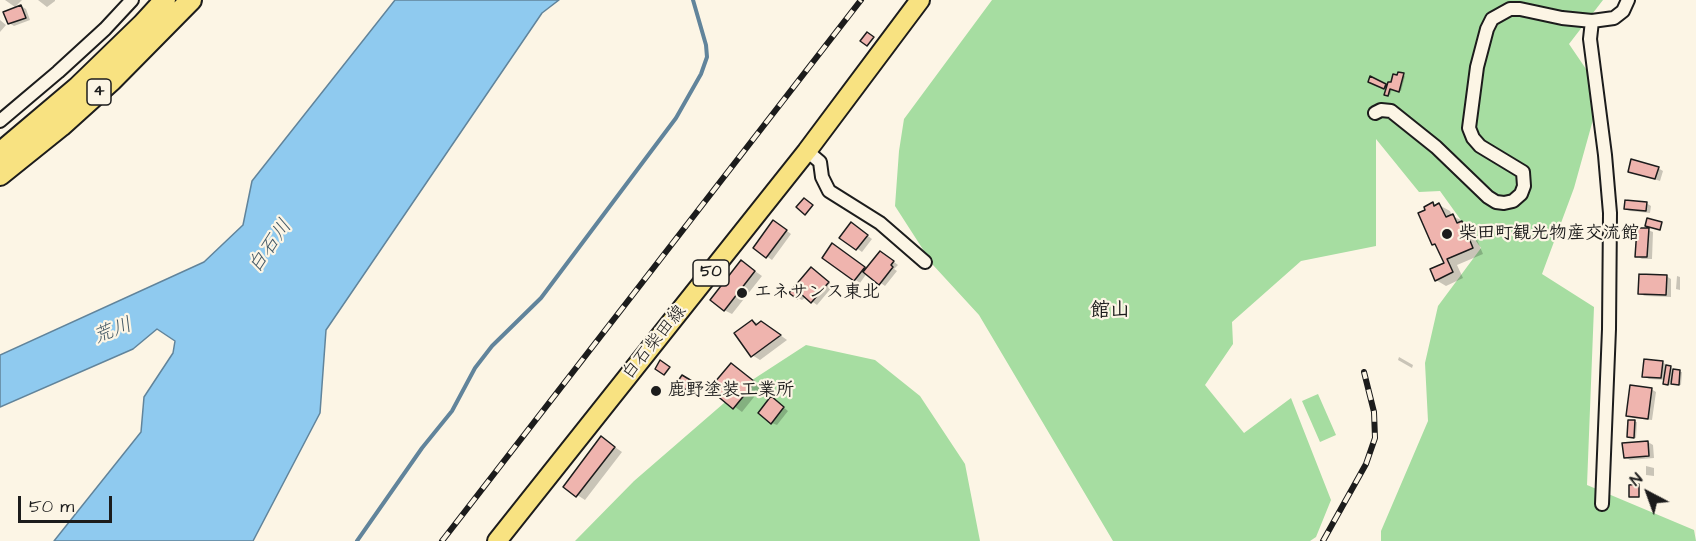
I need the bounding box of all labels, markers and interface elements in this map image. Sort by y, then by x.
road number: 4 [87,79,111,105]
water label: 白石川 [244,216,298,278]
place label: 柴田町観光物産交流館 [1459,223,1639,245]
marker: 柴田町観光物産交流館 [1440,227,1454,241]
road number: 50 [693,260,729,286]
place label: エネサンス東北 [754,282,880,304]
marker: エネサンス東北 [735,286,749,300]
district label: 館山 [1090,300,1130,324]
street label: 白石柴田線 [618,301,692,385]
water label: 荒川 [90,314,136,350]
place label: 鹿野塗装工業所 [668,380,794,402]
marker: 鹿野塗装工業所 [649,384,663,398]
north arrow [1618,463,1678,523]
text: N [1625,468,1647,491]
scale bar [21,484,116,522]
text: 50 m [29,494,74,519]

